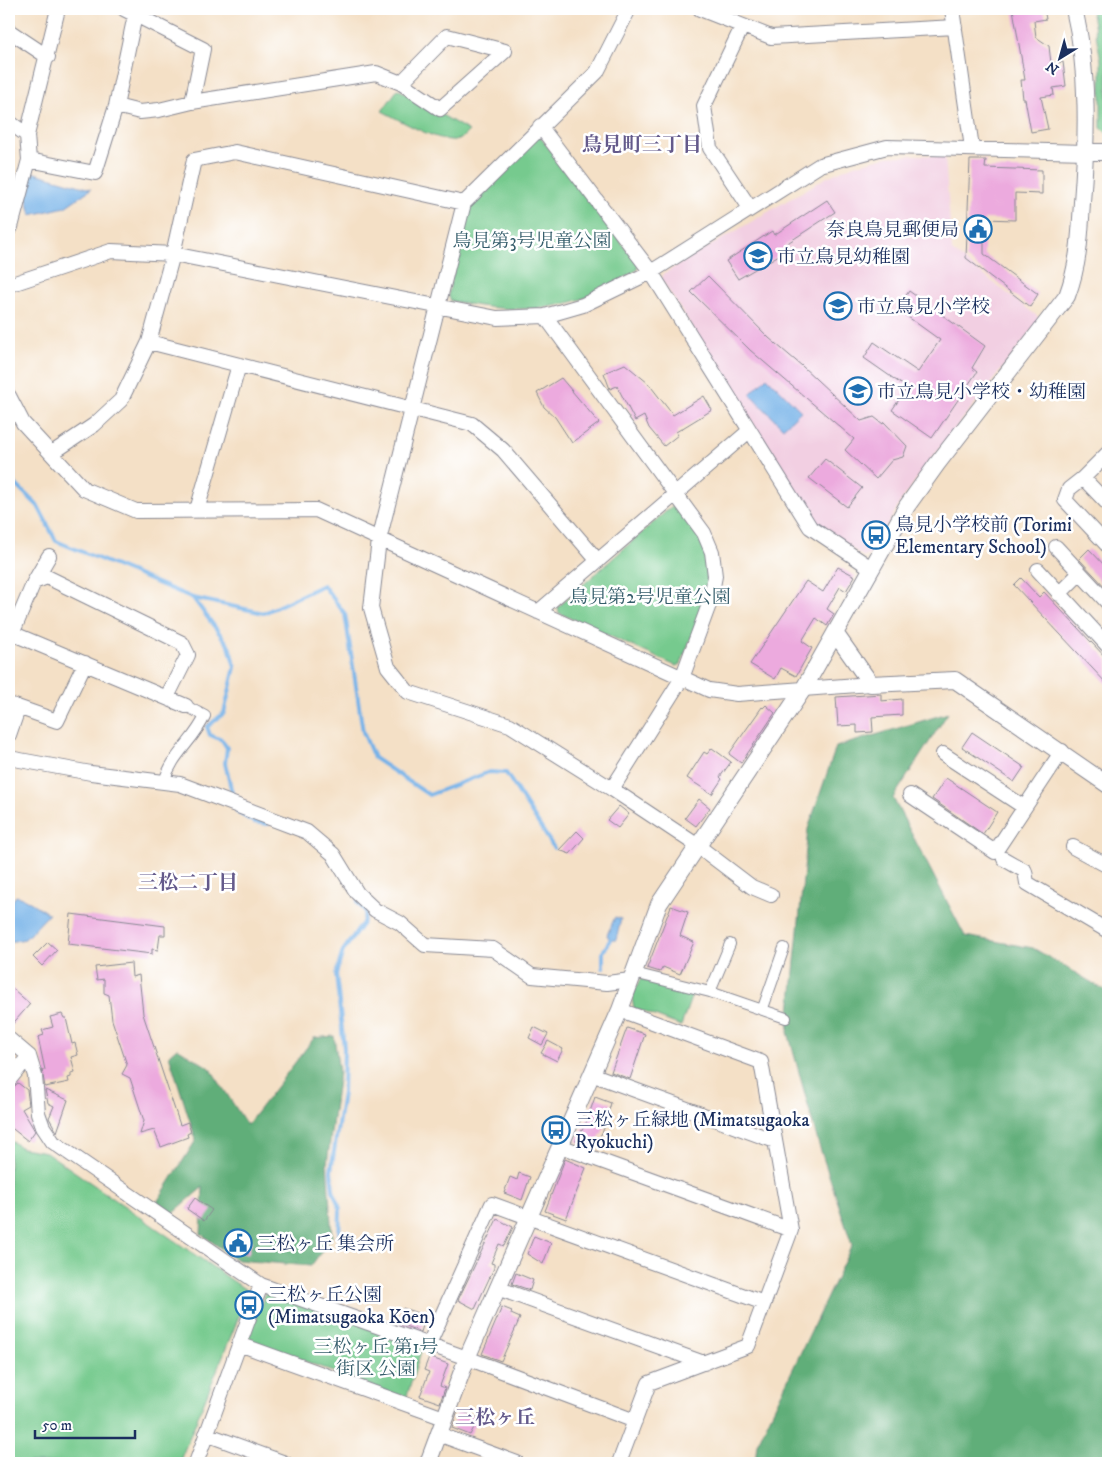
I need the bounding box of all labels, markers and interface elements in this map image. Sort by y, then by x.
north arrow [1034,32,1084,82]
text: N [1042,57,1063,78]
district label: 鳥見町三丁目 [582,133,702,158]
public building icon: 奈良鳥見郵便局 [963,214,993,244]
place label: 奈良鳥見郵便局 [826,219,959,242]
park label: 鳥見第3号児童公園 [452,230,612,253]
school or university icon: 市立鳥見幼稚園 [743,241,773,271]
place label: 市立鳥見幼稚園 [777,246,910,269]
school or university icon: 市立鳥見小学校 [823,291,853,321]
place label: 市立鳥見小学校 [857,296,990,319]
school or university icon: 市立鳥見小学校・幼稚園 [843,376,873,406]
place label: 市立鳥見小学校・幼稚園 [877,381,1086,404]
place label: 鳥見小学校前 (Torimi Elementary School) [895,514,1072,559]
bus stop icon: 鳥見小学校前 (Torimi Elementary School) [861,520,891,550]
park label: 鳥見第2号児童公園 [569,586,731,609]
district label: 三松二丁目 [138,871,238,896]
place label: 三松ヶ丘緑地 (Mimatsugaoka Ryokuchi) [575,1109,809,1154]
bus stop icon: 三松ヶ丘緑地 (Mimatsugaoka Ryokuchi) [541,1115,571,1145]
public building icon: 三松ヶ丘 集会所 [223,1228,253,1258]
place label: 三松ヶ丘 集会所 [257,1233,394,1256]
place label: 三松ヶ丘公園 (Mimatsugaoka Kōen) [268,1284,435,1329]
bus stop icon: 三松ヶ丘公園 (Mimatsugaoka Kōen) [234,1290,264,1320]
park label: 三松ヶ丘 第1号 街区 公園 [313,1336,439,1381]
district label: 三松ヶ丘 [455,1406,535,1431]
scale bar [35,1407,135,1439]
text: 50 m [42,1416,72,1435]

